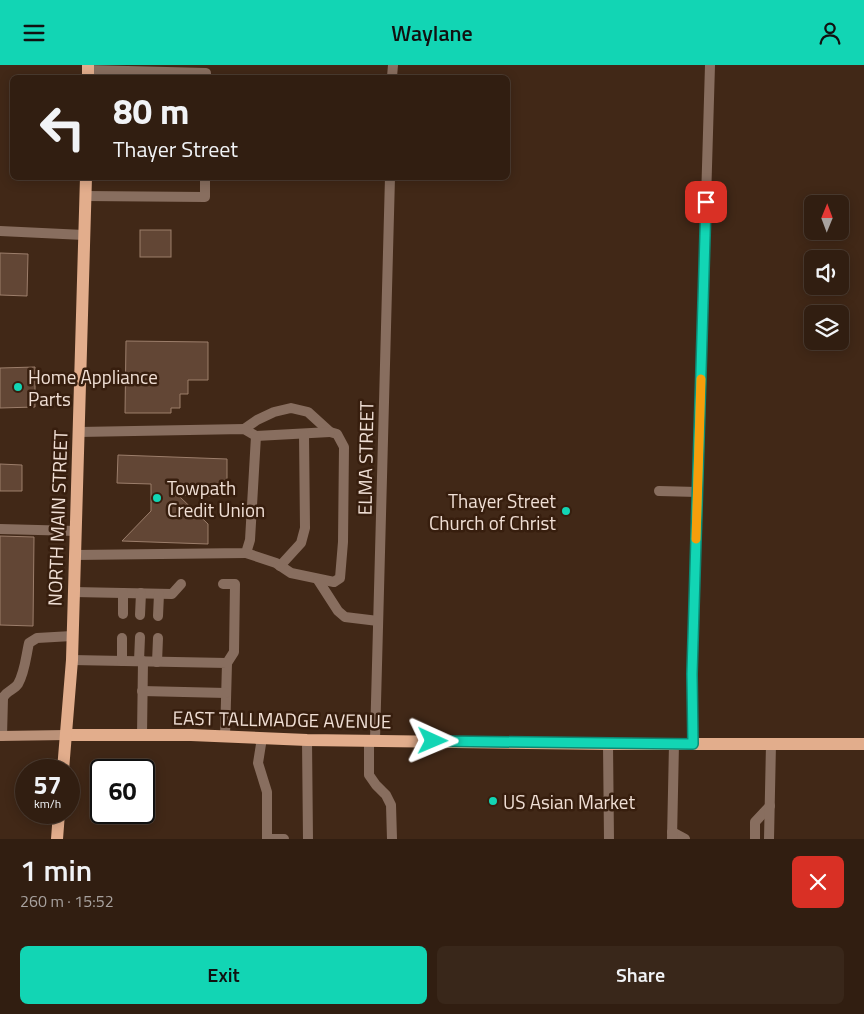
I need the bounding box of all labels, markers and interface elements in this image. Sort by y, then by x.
text: Waylane [391,16,473,50]
icon: menu [20,19,48,47]
icon: person [816,19,844,47]
text: 80 m [113,84,189,138]
icon: left [30,95,95,160]
text: Thayer Street [113,132,238,166]
pin [685,181,727,223]
icon: arrive [692,188,720,216]
north arrow [804,195,849,240]
map controls [804,195,849,350]
button: sound [804,250,849,295]
button: layers [804,305,849,350]
place label: Home Appliance Parts [28,362,158,413]
marker: Home Appliance Parts [12,381,24,393]
street label: ELMA STREET [350,401,380,515]
street label: NORTH MAIN STREET [39,430,75,606]
place label: Towpath Credit Union [167,473,265,524]
place label: Thayer Street Church of Christ [429,486,556,537]
marker: Towpath Credit Union [151,492,163,504]
marker: Thayer Street Church of Christ [560,505,572,517]
street label: EAST TALLMADGE AVENUE [172,703,392,735]
position arrow [406,714,458,766]
speed limit sign: 60 [90,759,155,824]
text: 57 [33,766,62,804]
place label: US Asian Market [503,787,635,816]
text: km/h [34,794,61,813]
marker: US Asian Market [487,795,499,807]
text: 1 min [20,847,92,893]
button: close [792,856,844,908]
text: 260 m · 15:52 [20,889,114,913]
button: Exit [20,946,427,1004]
button: Share [437,946,844,1004]

